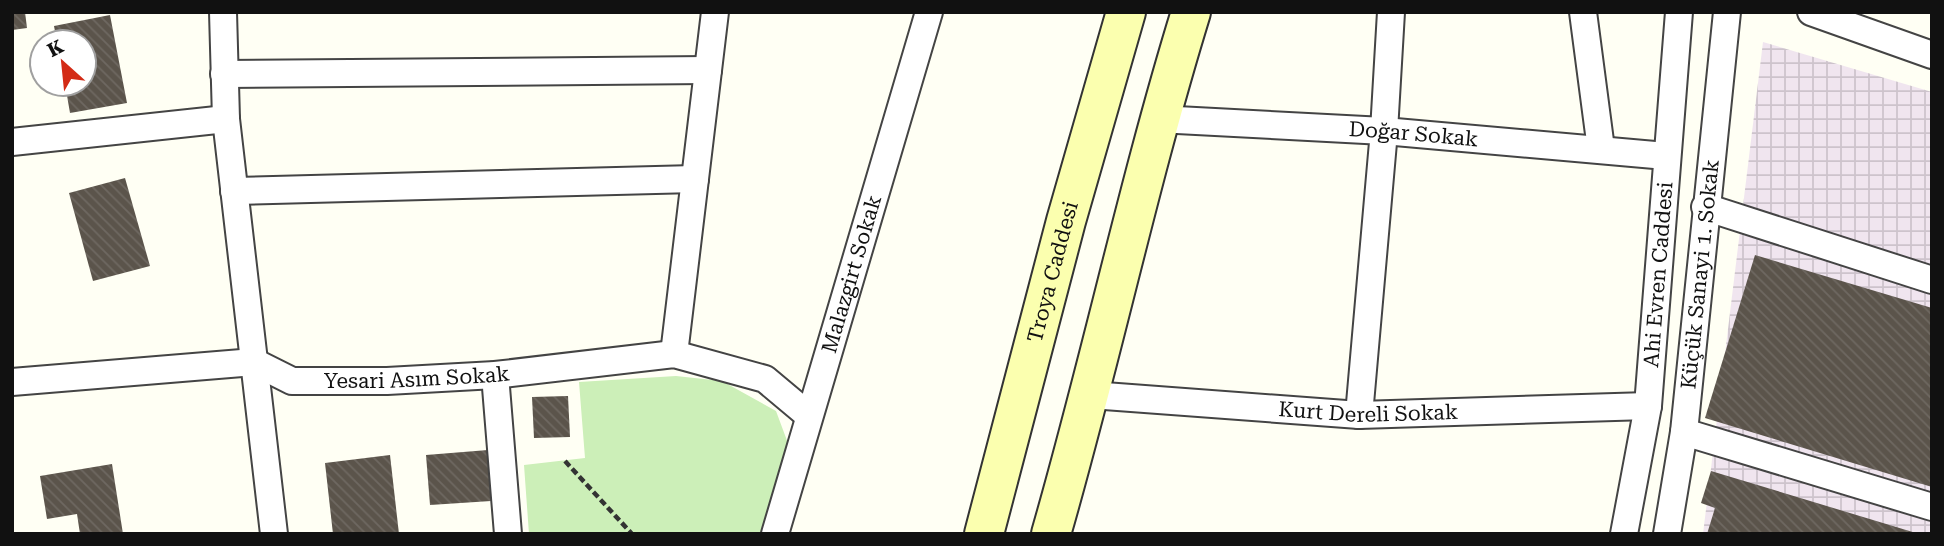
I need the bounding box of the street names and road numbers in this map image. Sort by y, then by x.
street label: Doğar Sokak [1348,117,1479,151]
street label: Küçük Sanayi 1. Sokak [1676,158,1724,390]
street label: Ahi Evren Caddesi [1639,181,1678,368]
street label: Malazgirt Sokak [817,192,886,356]
street label: Troya Caddesi [1023,198,1083,345]
street label: Yesari Asım Sokak [324,361,511,393]
street label: Kurt Dereli Sokak [1278,397,1458,427]

